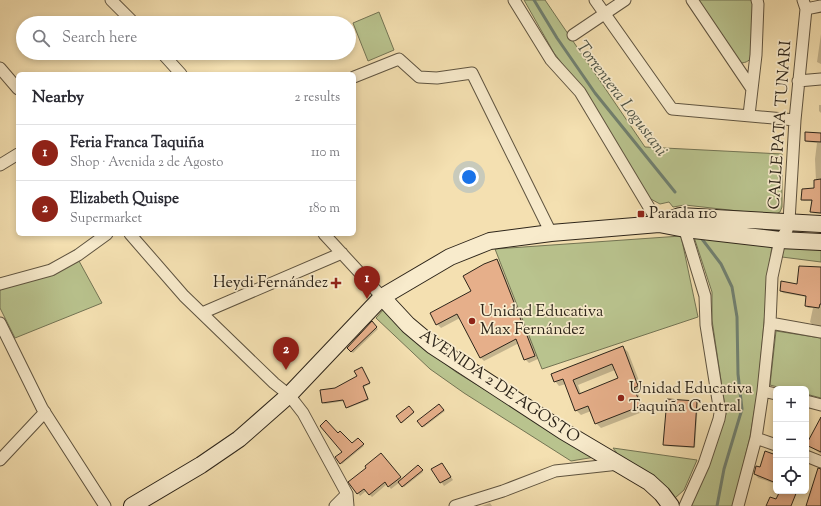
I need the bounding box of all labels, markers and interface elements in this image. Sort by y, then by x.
search box [16,16,356,60]
icon: search [30,27,52,49]
text: Search here [62,28,137,49]
water label: Torrentera Logustani [570,36,672,162]
street label: CALLE PATA TUNARI [764,40,798,210]
text: Nearby [32,86,84,110]
text: 2 results [295,89,340,107]
text: Feria Franca Taquiña [70,133,204,154]
text: 1 [43,144,47,162]
text: 110 m [311,144,340,162]
text: Shop · Avenida 2 de Agosto [70,154,223,172]
your location [459,167,479,187]
text: Elizabeth Quispe [70,189,179,210]
text: 2 [42,200,48,218]
text: 180 m [309,200,340,218]
place label: Parada 110 [649,203,717,226]
marker: Parada 110 [636,209,646,219]
text: Supermarket [70,210,142,228]
pin: 1 [354,266,380,299]
place label: Heydi Fernández [213,272,328,295]
marker: Heydi Fernández [331,278,341,288]
place label: Unidad Educativa Max Fernández [480,301,604,342]
marker: Unidad Educativa Max Fernández [467,316,477,326]
street label: AVENIDA 2 DE AGOSTO [414,324,584,450]
pin: 2 [273,337,299,370]
place label: Unidad Educativa Taquiña Central [629,378,753,419]
map controls [773,386,809,494]
button: + [773,386,809,422]
marker: Unidad Educativa Taquiña Central [616,393,626,403]
button: − [773,422,809,458]
button: locate [773,458,809,494]

